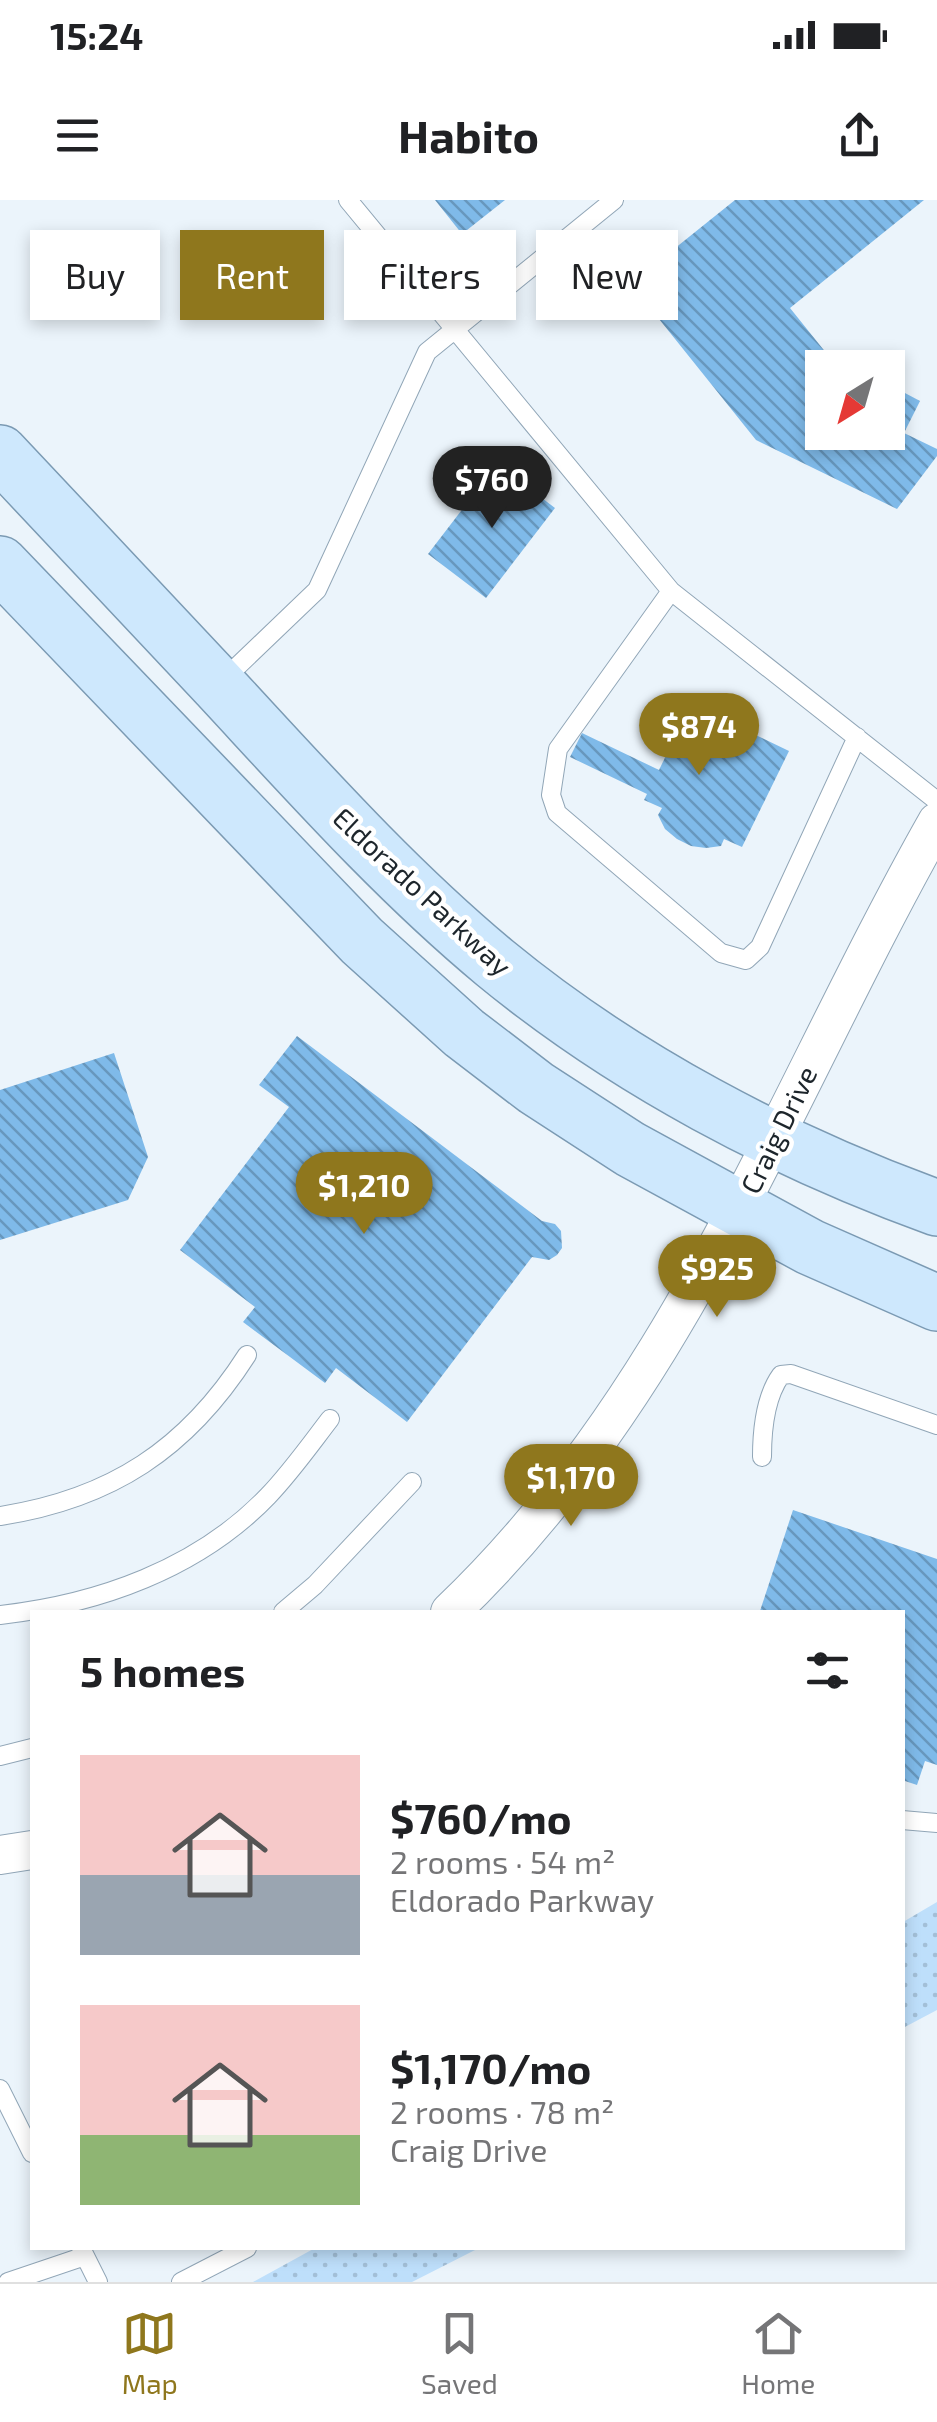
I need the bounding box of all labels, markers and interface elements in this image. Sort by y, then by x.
text: 15:24 [50,12,143,58]
icon: menu [50,108,105,163]
text: Habito [398,108,539,162]
icon: share [832,108,887,163]
chip: Buy [30,230,160,320]
chip: Rent [180,230,324,320]
chip: Filters [344,230,516,320]
chip: New [536,230,678,320]
north arrow [805,350,905,450]
map controls [805,350,905,450]
pin: $760 [433,446,551,531]
text: $760 [455,459,529,497]
pin: $874 [640,693,758,778]
text: $874 [661,706,737,744]
street label: Eldorado Parkway [327,800,519,983]
street label: Craig Drive [733,1060,824,1199]
pin: $1,210 [283,1152,445,1237]
text: $1,210 [318,1165,410,1203]
pin: $925 [658,1235,776,1320]
text: $925 [680,1248,754,1286]
pin: $1,170 [490,1444,652,1529]
text: $1,170 [526,1457,616,1495]
icon: filters [800,1643,855,1698]
text: 5 homes [80,1645,245,1695]
text: $760/mo [390,1792,571,1842]
icon: home [160,1795,280,1915]
text: 2 rooms · 54 m² [390,1842,615,1880]
text: Eldorado Parkway [390,1880,654,1918]
text: $1,170/mo [390,2042,591,2092]
icon: home [160,2045,280,2165]
text: 2 rooms · 78 m² [390,2092,614,2130]
text: Craig Drive [390,2130,548,2168]
tab: Map [122,2306,178,2400]
tab: Saved [421,2306,498,2400]
tab: Home [741,2306,815,2400]

